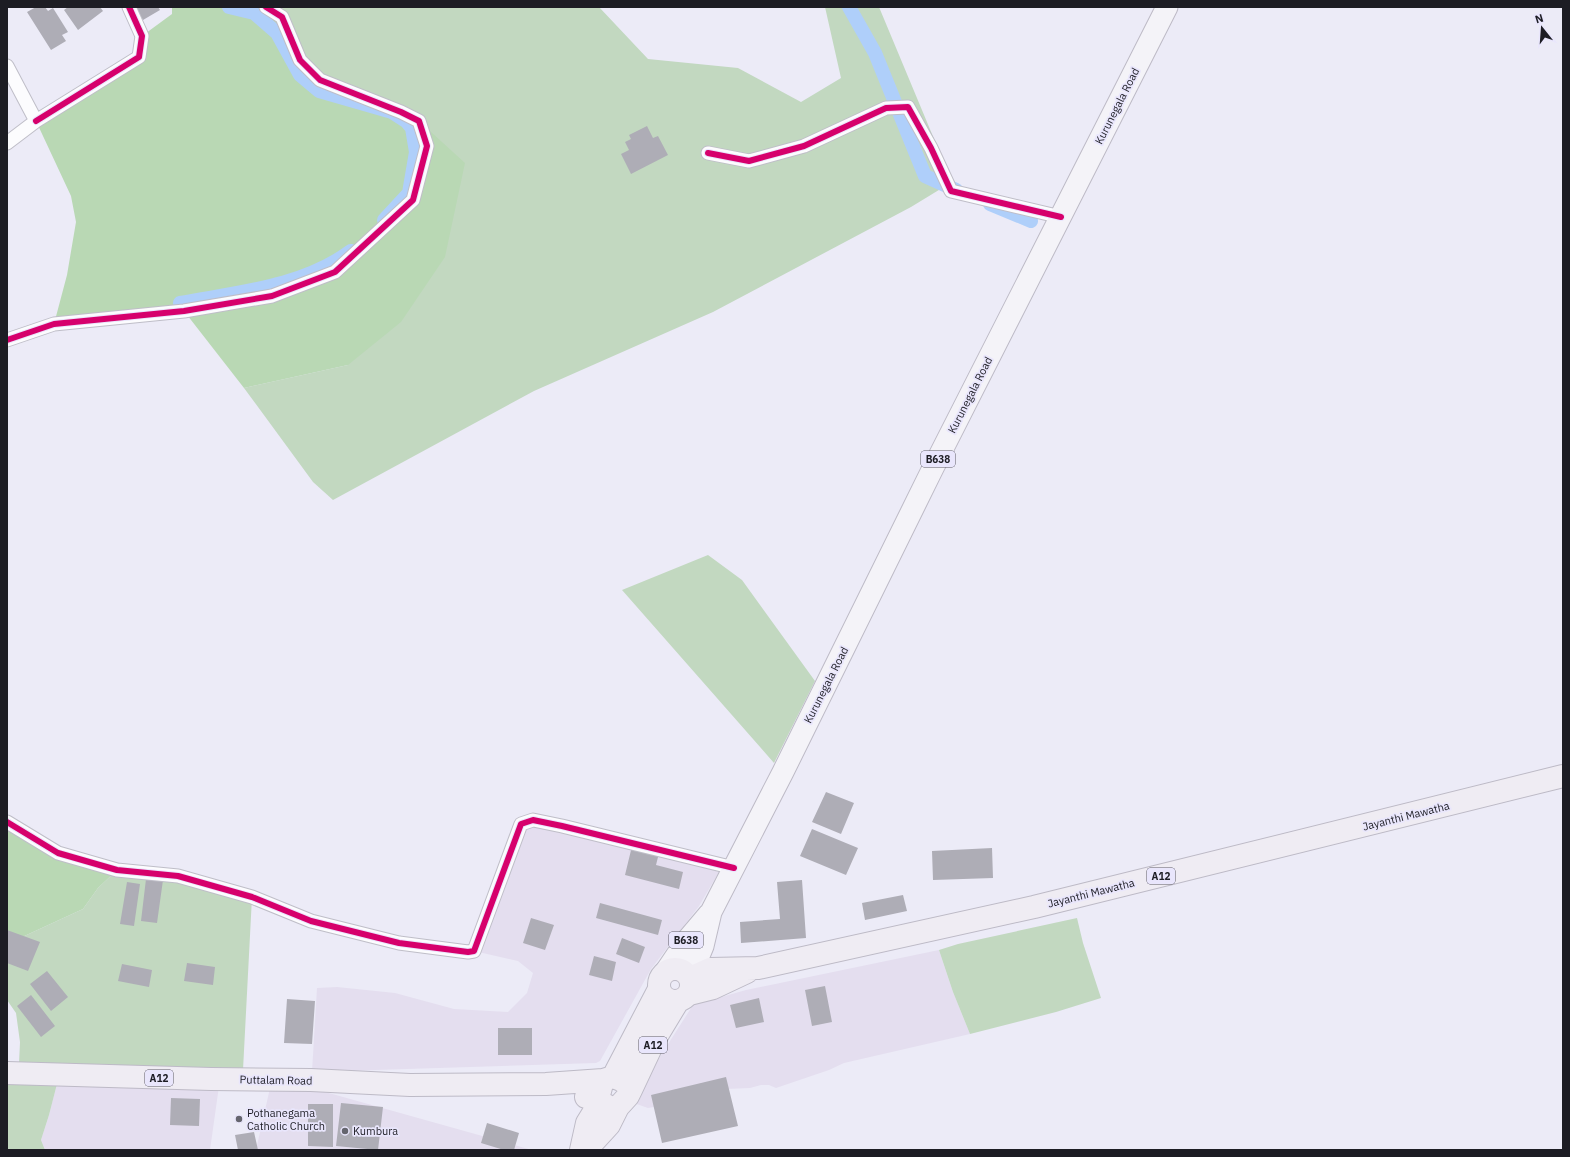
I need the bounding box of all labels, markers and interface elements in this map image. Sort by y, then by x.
north arrow [1522,8,1562,48]
text: N [1533,11,1545,26]
street label: Kurunegala Road [1092,65,1142,147]
street label: Kurunegala Road [945,354,995,436]
road number: B638 [921,451,955,467]
street label: Kurunegala Road [801,644,851,726]
street label: Jayanthi Mawatha [1361,798,1451,834]
road number: A12 [1147,868,1175,884]
street label: Jayanthi Mawatha [1046,875,1136,911]
road number: B638 [669,932,703,948]
road number: A12 [639,1037,667,1053]
road number: A12 [145,1070,173,1086]
street label: Puttalam Road [240,1072,312,1088]
place label: Pothanegama Catholic Church [247,1106,325,1133]
marker: Pothanegama Catholic Church [234,1114,244,1124]
place label: Kumbura [353,1124,398,1138]
marker: Kumbura [340,1126,350,1136]

